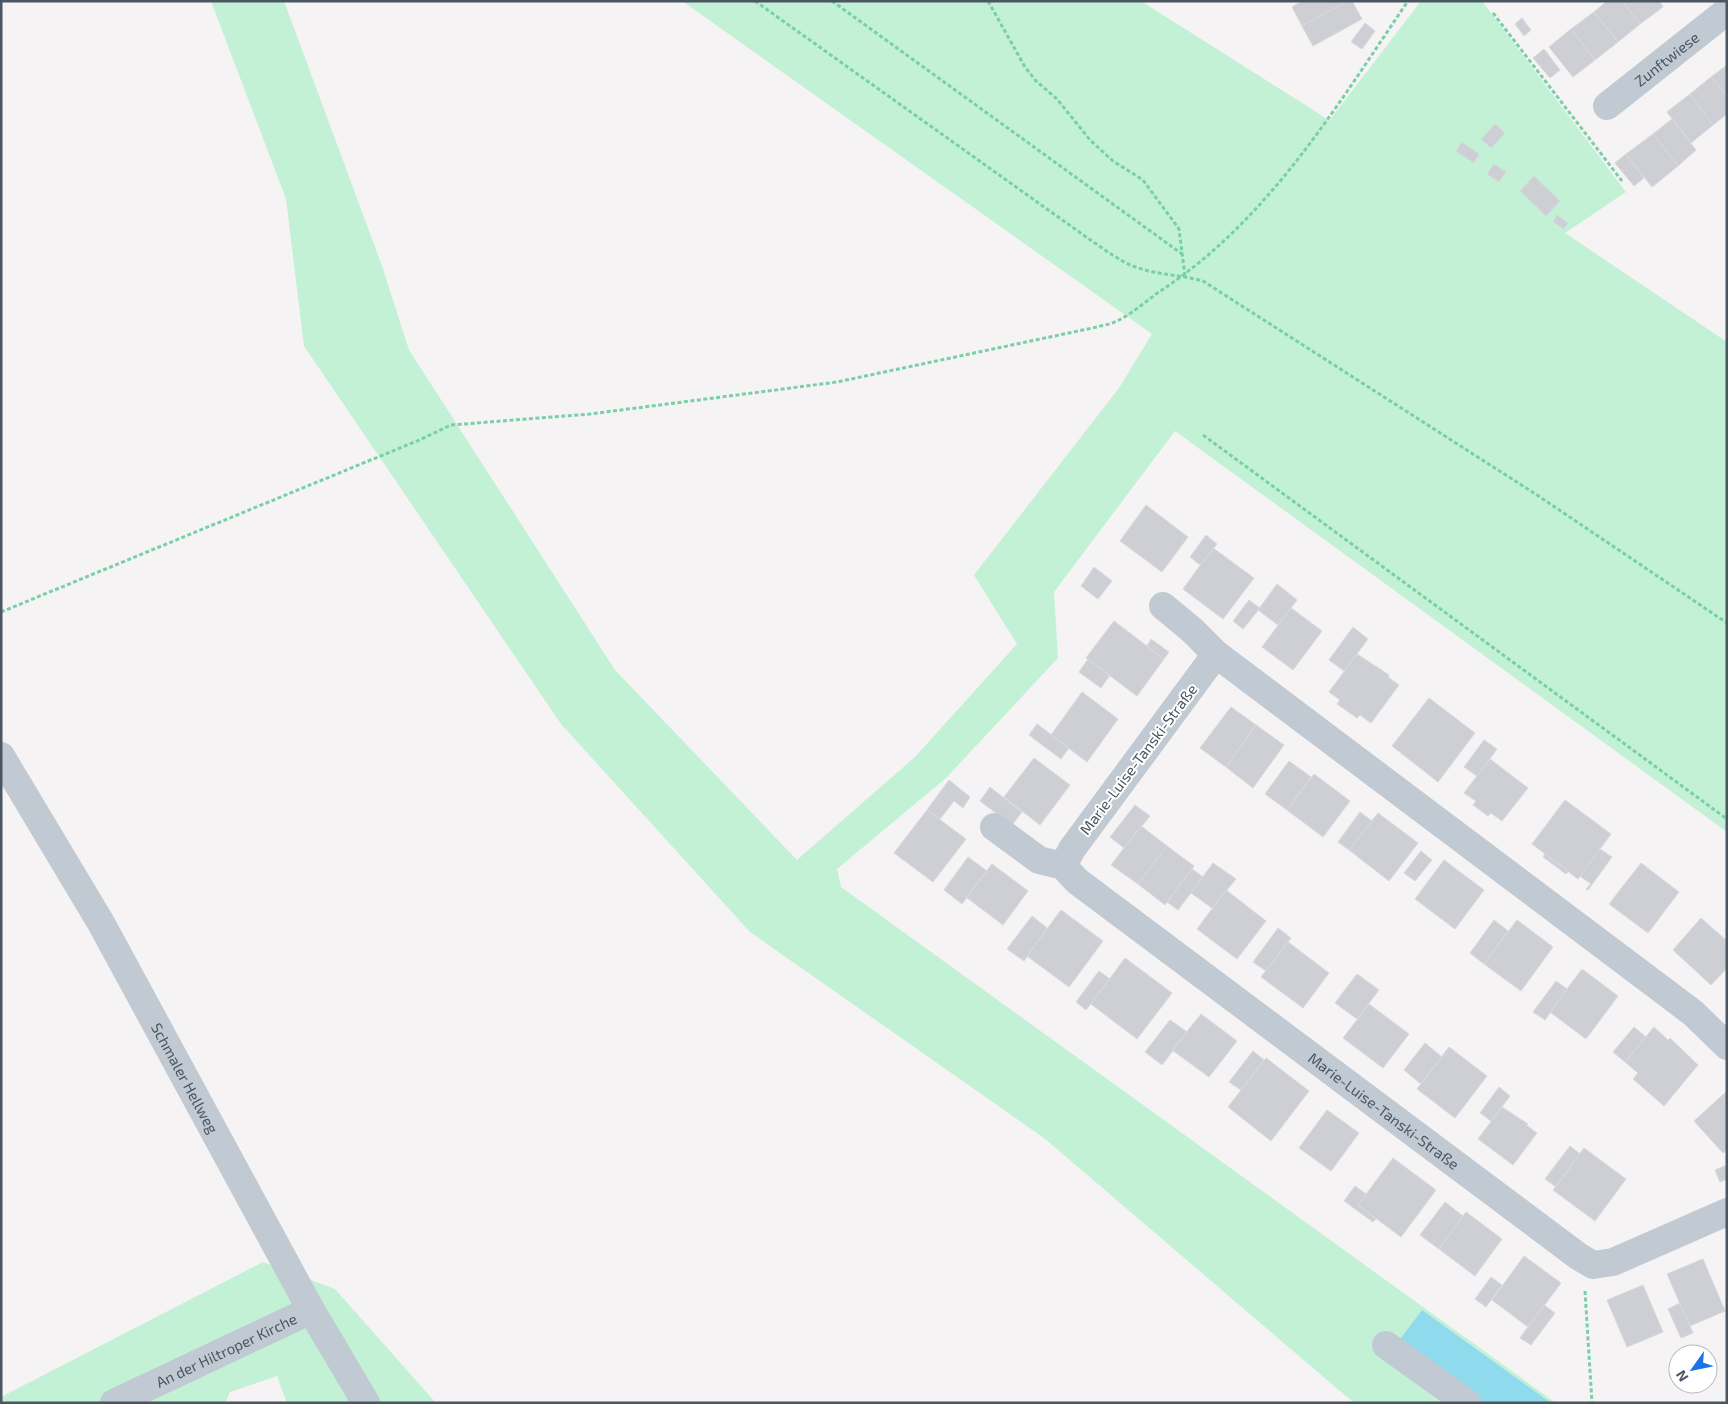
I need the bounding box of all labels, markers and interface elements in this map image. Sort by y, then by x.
street label: Zunftwiese [1631,28,1702,90]
street label: Marie-Luise-Tanski-Straße [1076,680,1200,838]
street label: Schmaler Hellweg [148,1020,223,1137]
street label: Marie-Luise-Tanski-Straße [1305,1048,1463,1173]
street label: An der Hiltroper Kirche [153,1309,299,1391]
north arrow [1668,1344,1718,1394]
text: N [1672,1367,1692,1385]

